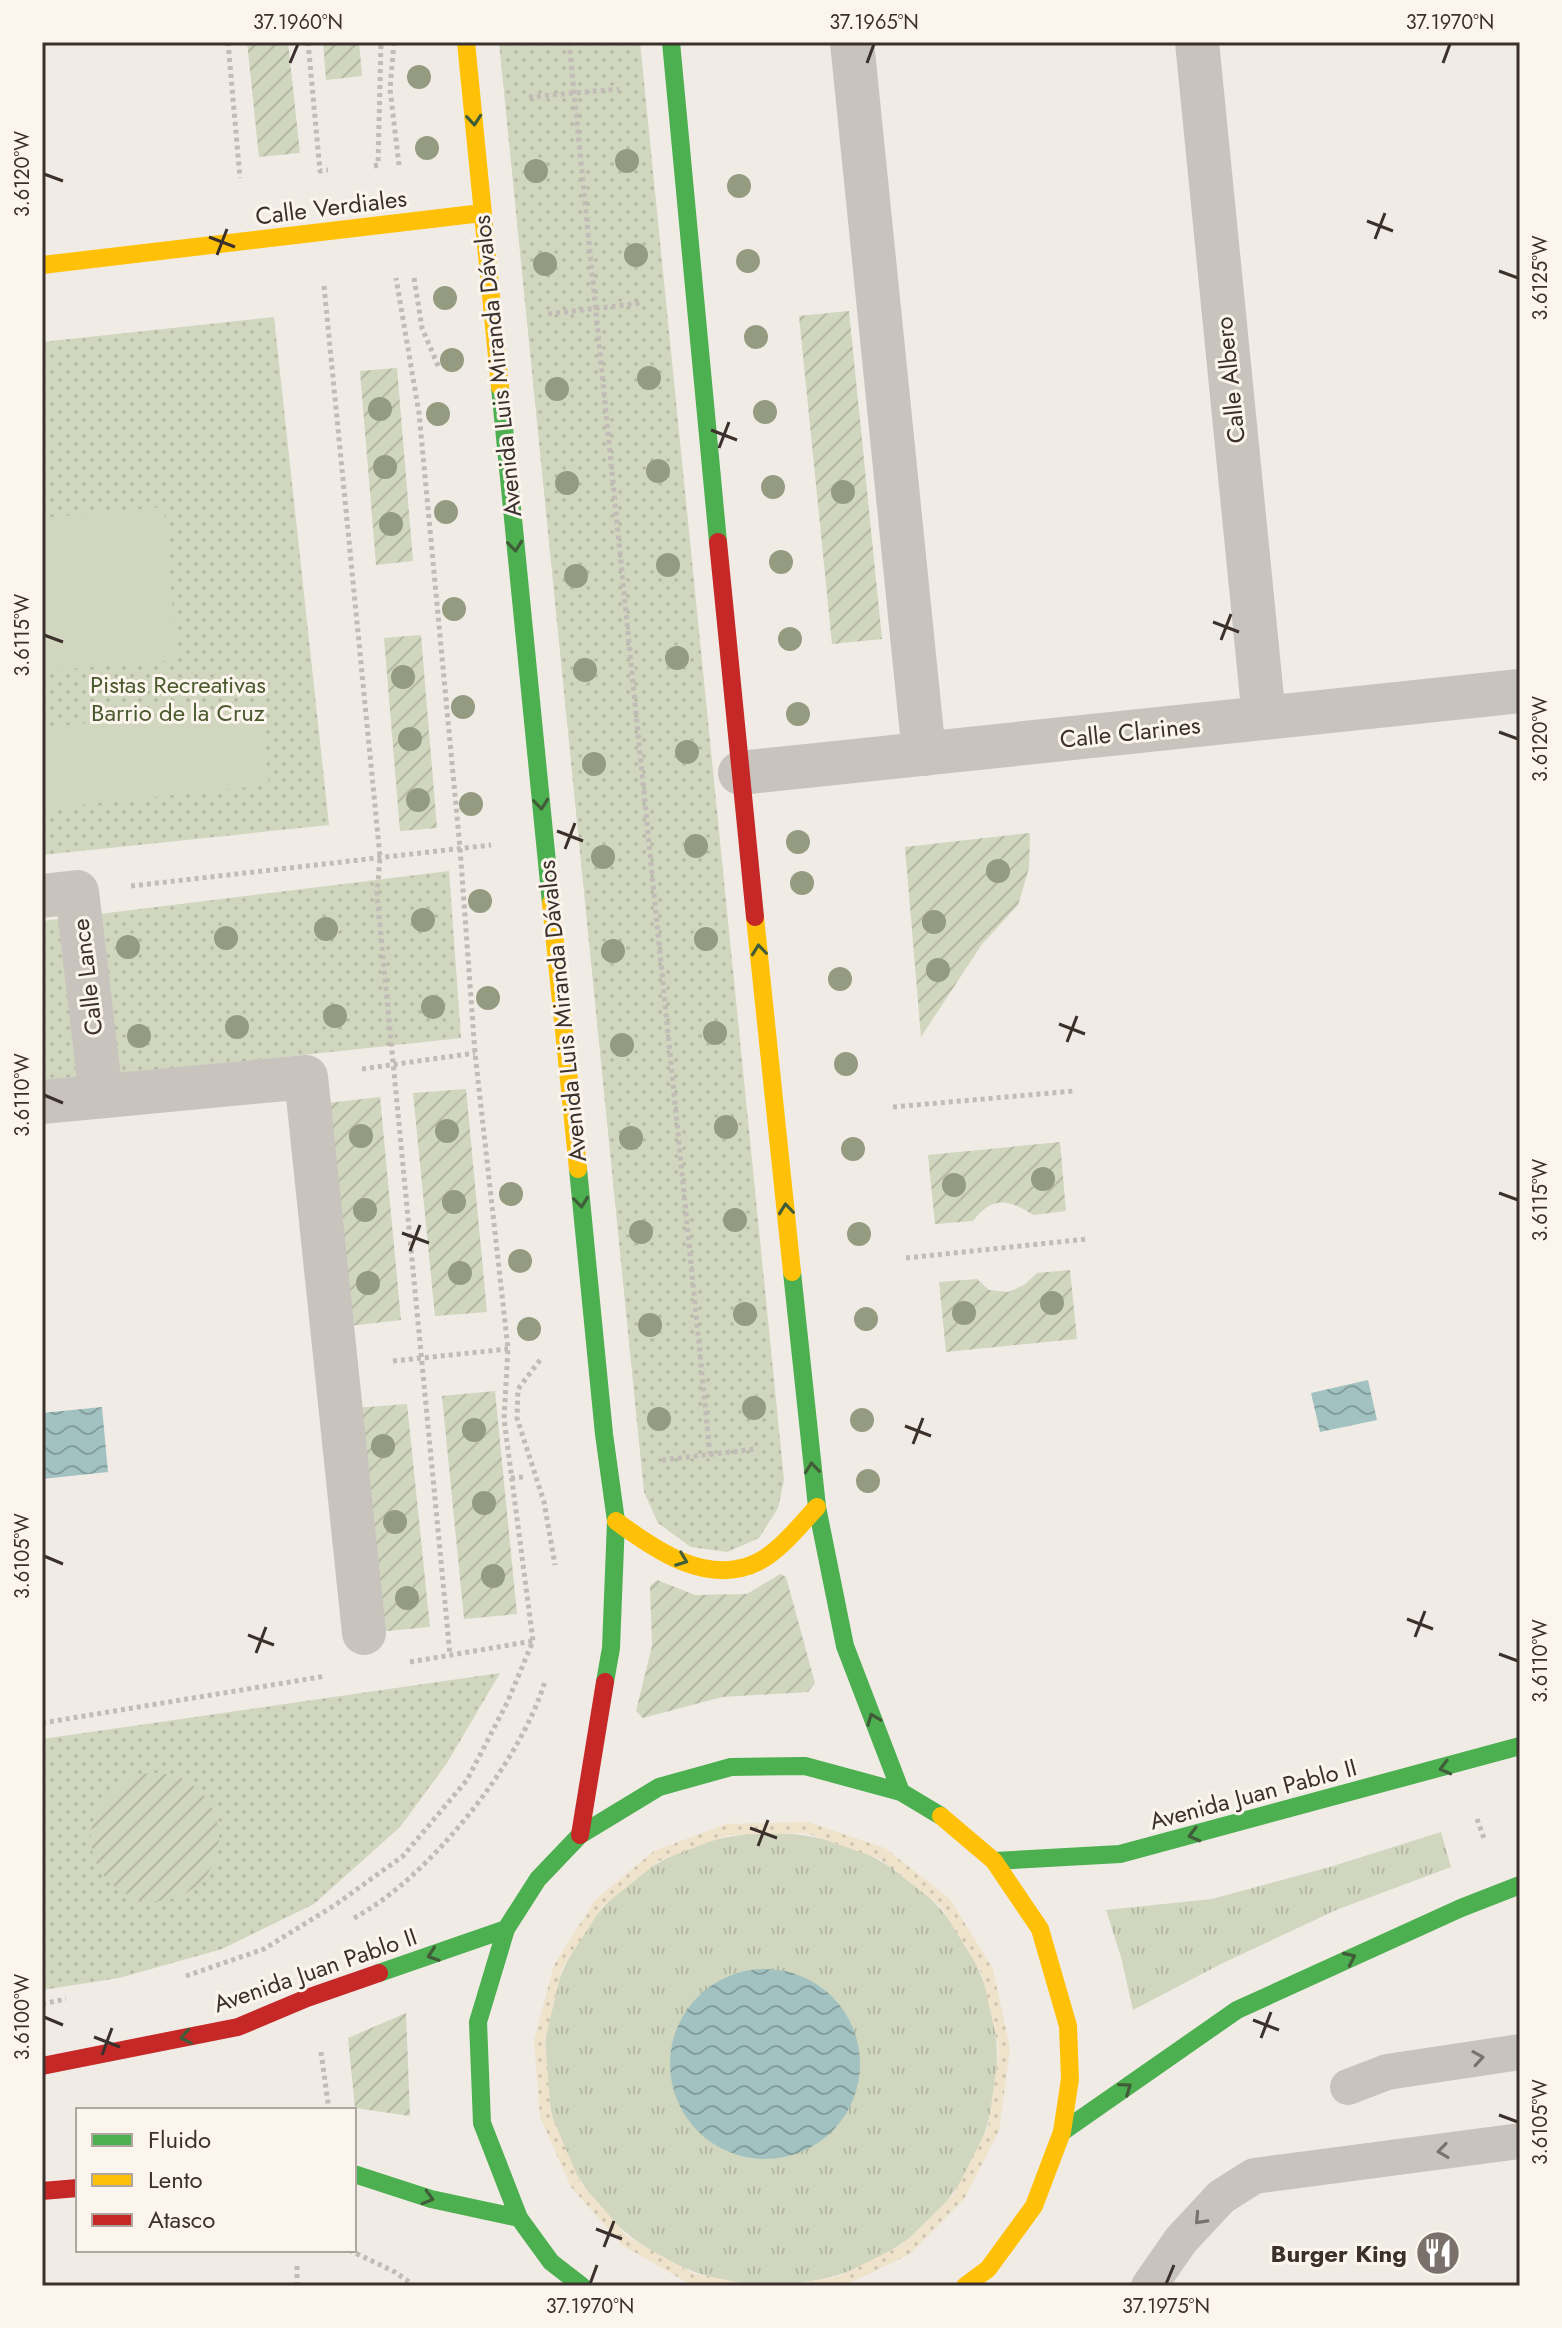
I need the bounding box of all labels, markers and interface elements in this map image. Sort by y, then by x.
text: 37.1960°N [253,8,343,37]
text: 37.1965°N [829,8,919,37]
text: 37.1970°N [1406,8,1494,37]
one-way arrow [465,114,482,127]
text: 3.6120°W [8,131,37,217]
street label: Calle Verdiales [253,180,409,234]
street label: Avenida Luis Miranda Dávalos [464,213,530,519]
text: 3.6125°W [1526,235,1555,321]
street label: Calle Albero [1206,315,1254,445]
one-way arrow [507,540,524,553]
text: 3.6115°W [8,593,37,676]
park label: Pistas Recreativas Barrio de la Cruz [90,667,266,730]
text: 3.6120°W [1526,696,1555,782]
street label: Calle Clarines [1058,707,1202,757]
one-way arrow [532,798,549,811]
street label: Avenida Luis Miranda Dávalos [529,858,595,1164]
street label: Calle Lance [62,917,112,1037]
one-way arrow [750,944,767,957]
text: 3.6110°W [8,1053,37,1137]
text: 3.6115°W [1526,1158,1555,1241]
one-way arrow [572,1196,589,1209]
one-way arrow [777,1202,794,1215]
one-way arrow [804,1461,821,1474]
text: 3.6105°W [8,1513,37,1599]
one-way arrow [674,1550,688,1567]
text: 3.6110°W [1526,1619,1555,1703]
one-way arrow [866,1713,883,1727]
street label: Avenida Juan Pablo II [1145,1749,1361,1839]
one-way arrow [1439,1758,1453,1775]
one-way arrow [1187,1825,1201,1842]
street label: Avenida Juan Pablo II [208,1919,422,2021]
one-way arrow [426,1945,440,1961]
one-way arrow [1342,1952,1356,1968]
text: 3.6100°W [8,1974,37,2060]
one-way arrow [180,2028,194,2045]
one-way arrow [1471,2050,1485,2067]
text: 3.6105°W [1526,2079,1555,2165]
one-way arrow [1117,2083,1131,2098]
legend [76,2108,356,2252]
text: Fluido [148,2122,211,2157]
one-way arrow [1436,2142,1450,2159]
text: Lento [148,2162,203,2197]
one-way arrow [421,2188,435,2205]
text: Atasco [148,2202,215,2237]
one-way arrow [1195,2210,1210,2224]
restaurant icon: Burger King [1414,2229,1462,2277]
place label: Burger King [1270,2236,1407,2271]
text: 37.1970°N [546,2292,634,2321]
text: 37.1975°N [1122,2292,1210,2321]

